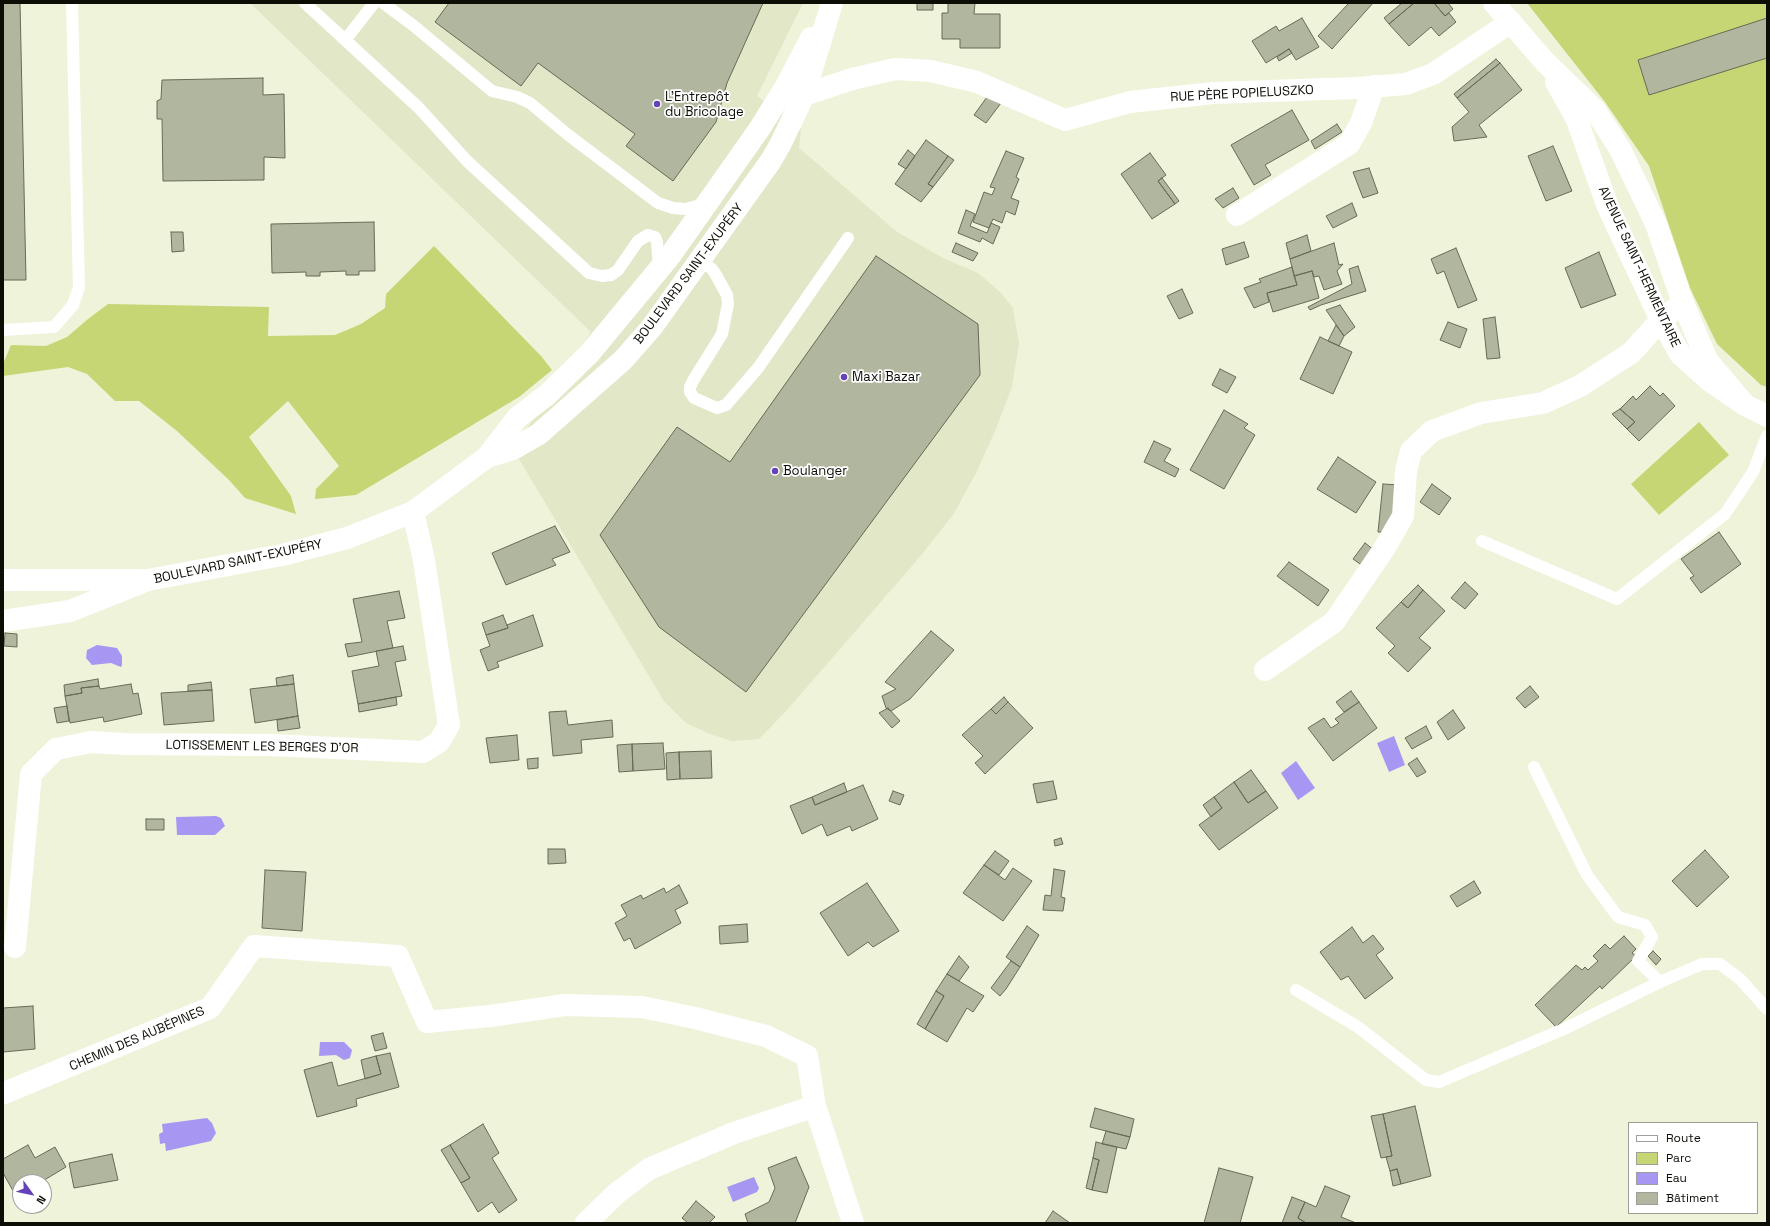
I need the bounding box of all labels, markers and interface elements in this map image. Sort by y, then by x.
street label: RUE PÈRE POPIELUSZKO [1170,82,1314,106]
place label: L'Entrepôt du Bricolage [665,89,744,120]
marker: L'Entrepôt du Bricolage [652,99,662,109]
street label: AVENUE SAINT-HERMENTAIRE [1595,184,1683,350]
street label: BOULEVARD SAINT-EXUPÉRY [631,201,747,347]
place label: Maxi Bazar [852,369,920,385]
marker: Maxi Bazar [839,372,849,382]
place label: Boulanger [783,463,847,479]
marker: Boulanger [770,466,780,476]
street label: BOULEVARD SAINT-EXUPÉRY [152,537,324,587]
street label: LOTISSEMENT LES BERGES D'OR [165,738,359,756]
street label: CHEMIN DES AUBÉPINES [67,1003,207,1075]
legend [1628,1122,1758,1214]
text: Route [1666,1130,1701,1146]
text: Parc [1666,1150,1691,1166]
text: Eau [1666,1170,1687,1186]
north arrow [12,1174,52,1214]
text: Bâtiment [1666,1190,1719,1206]
text: N [33,1193,49,1207]

